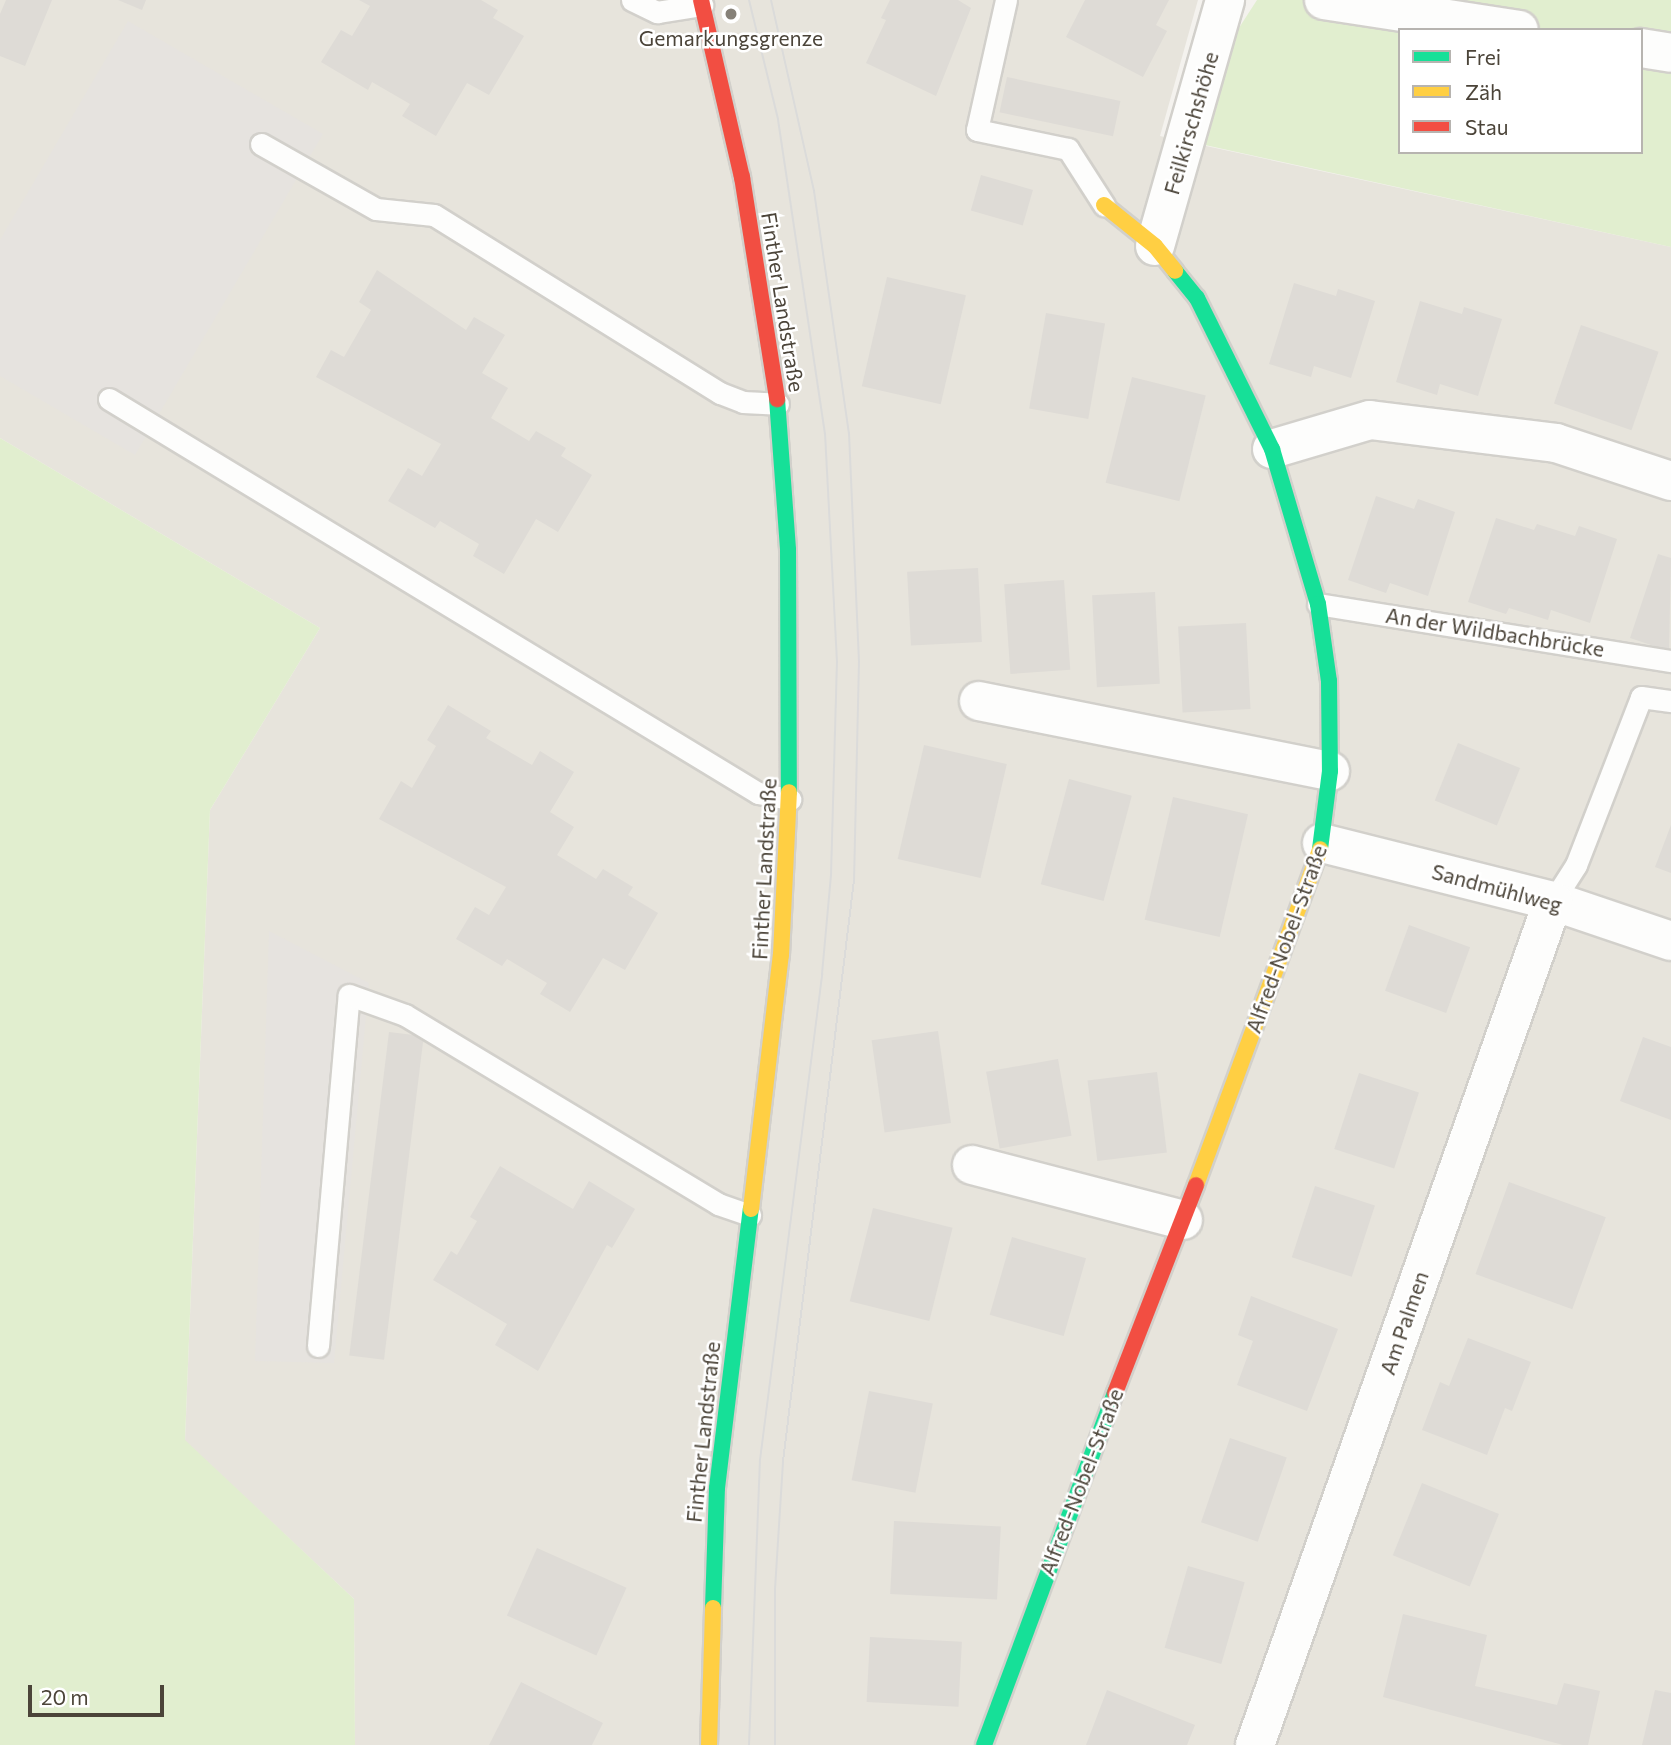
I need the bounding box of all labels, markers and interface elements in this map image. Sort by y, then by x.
marker: Gemarkungsgrenze [723,6,739,22]
place label: Gemarkungsgrenze [639,25,823,51]
legend [1398,28,1643,154]
text: Frei [1465,44,1501,69]
street label: Feilkirschshöhe [1159,49,1223,197]
text: Zäh [1465,79,1502,104]
text: Stau [1465,114,1508,139]
street label: Finther Landstraße [756,210,810,394]
street label: An der Wildbachbrücke [1384,602,1606,662]
street label: Finther Landstraße [747,778,781,960]
street label: Alfred-Nobel-Straße [1240,842,1332,1036]
street label: Sandmühlweg [1429,859,1565,917]
street label: Am Palmen [1375,1268,1433,1378]
street label: Finther Landstraße [681,1340,725,1524]
street label: Alfred-Nobel-Straße [1034,1385,1128,1579]
scale bar [32,1672,168,1716]
text: 20 m [41,1684,89,1709]

